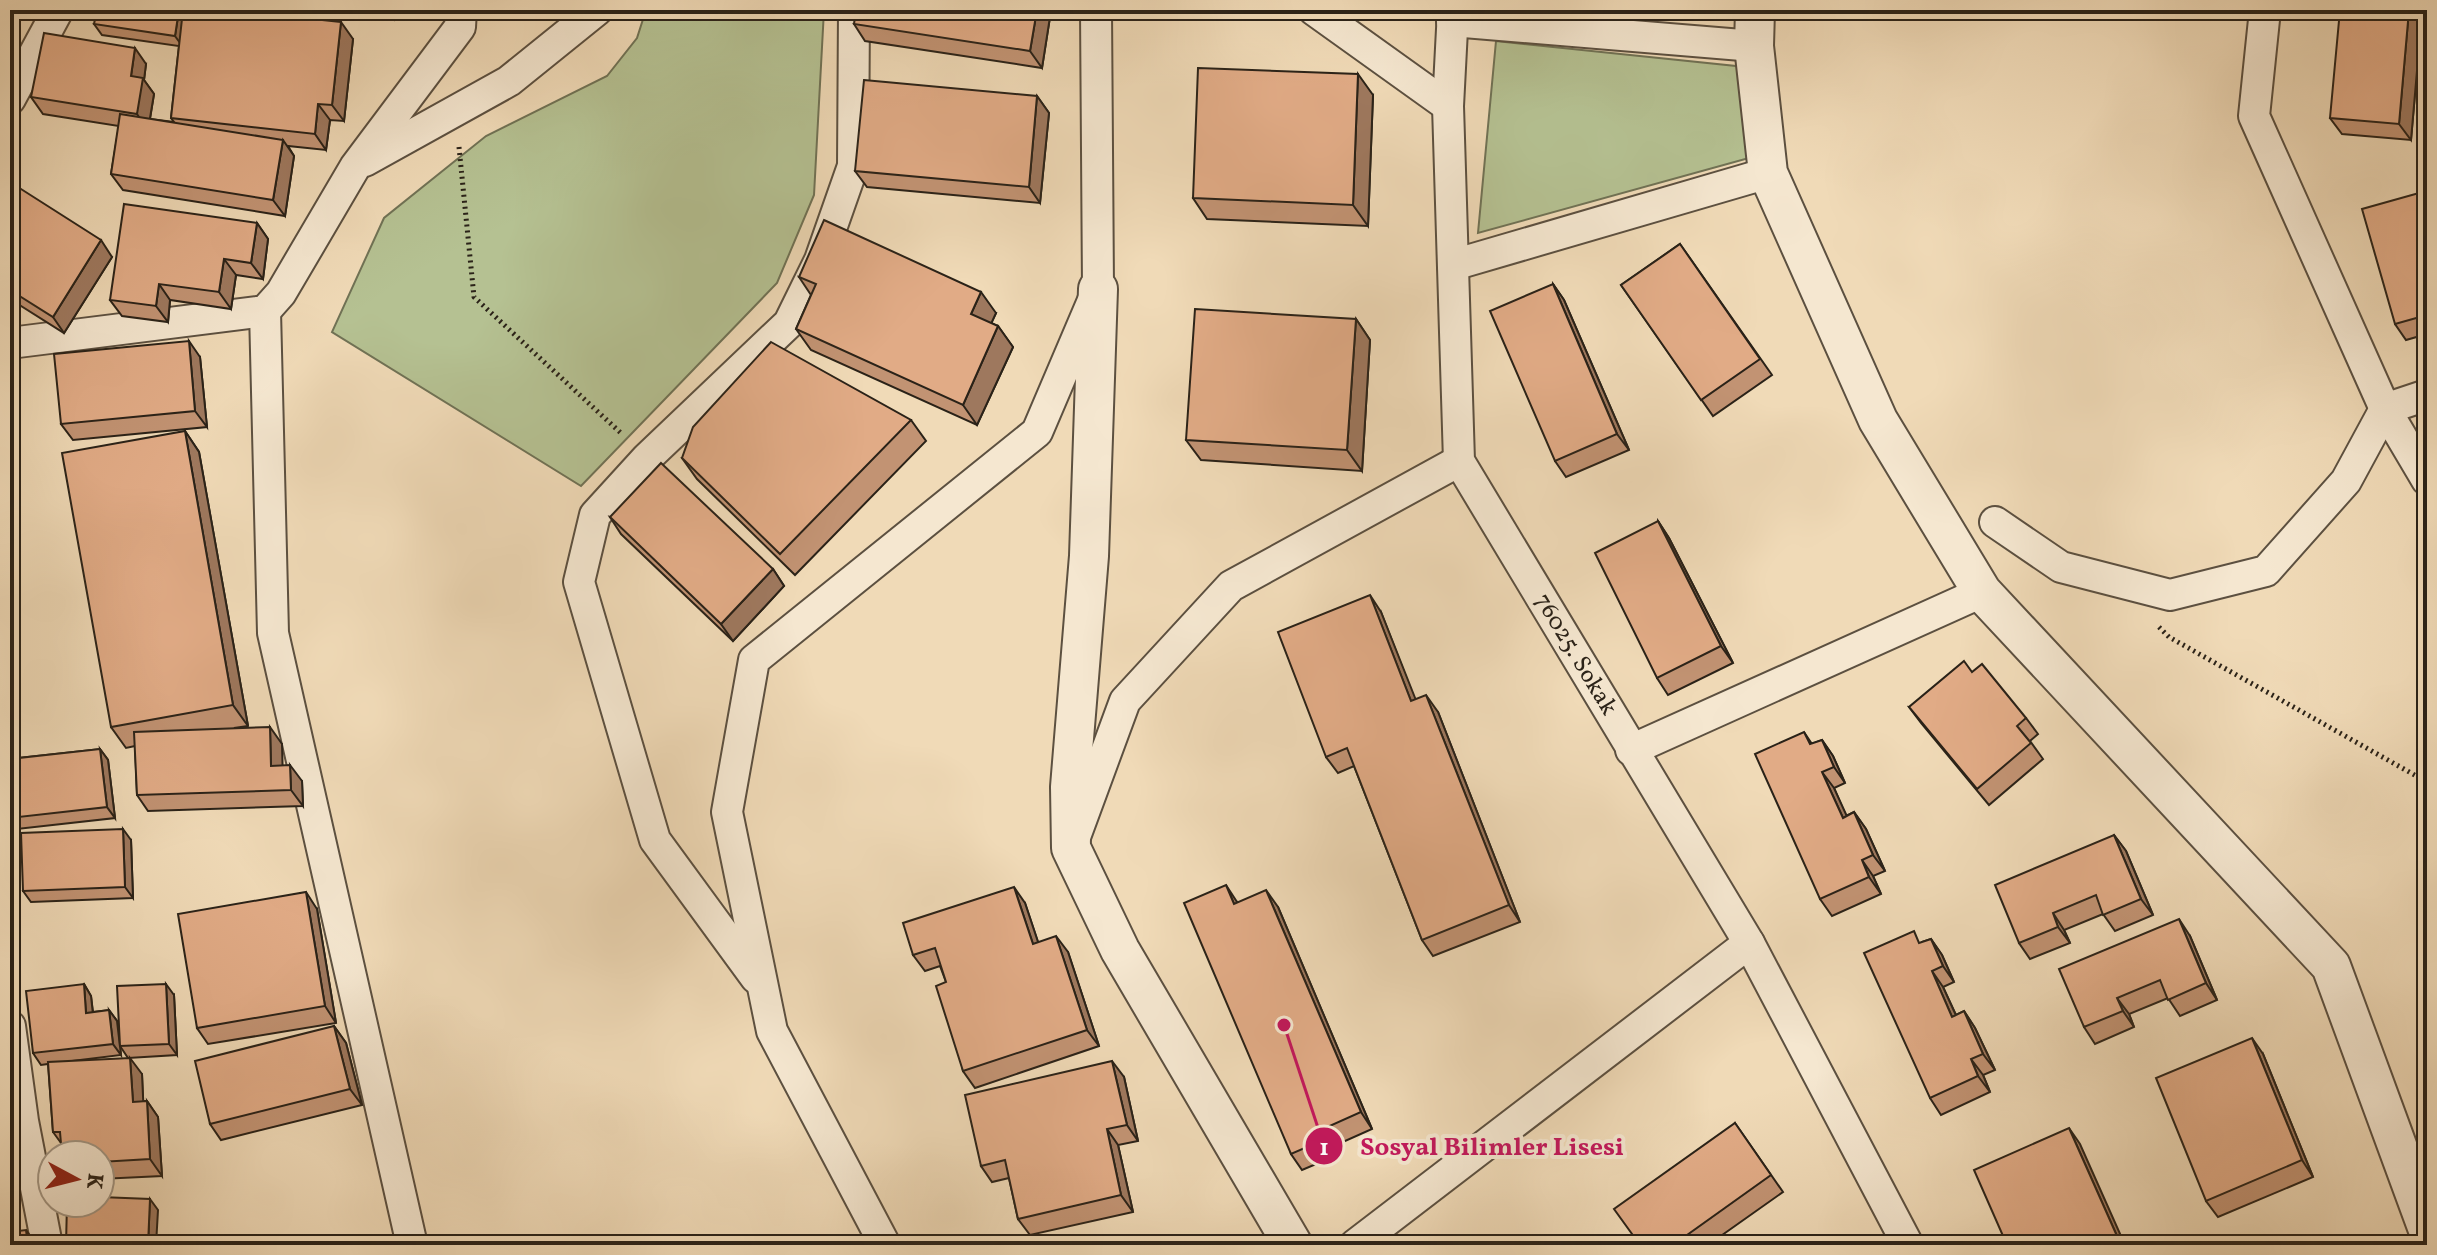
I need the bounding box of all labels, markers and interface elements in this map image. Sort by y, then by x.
street label: 76025. Sokak [1525,588,1625,722]
callout: Sosyal Bilimler Lisesi [1304,1121,1639,1171]
text: Sosyal Bilimler Lisesi [1360,1130,1624,1166]
text: 1 [1319,1132,1329,1166]
north arrow [36,1139,116,1219]
text: K [77,1171,110,1191]

